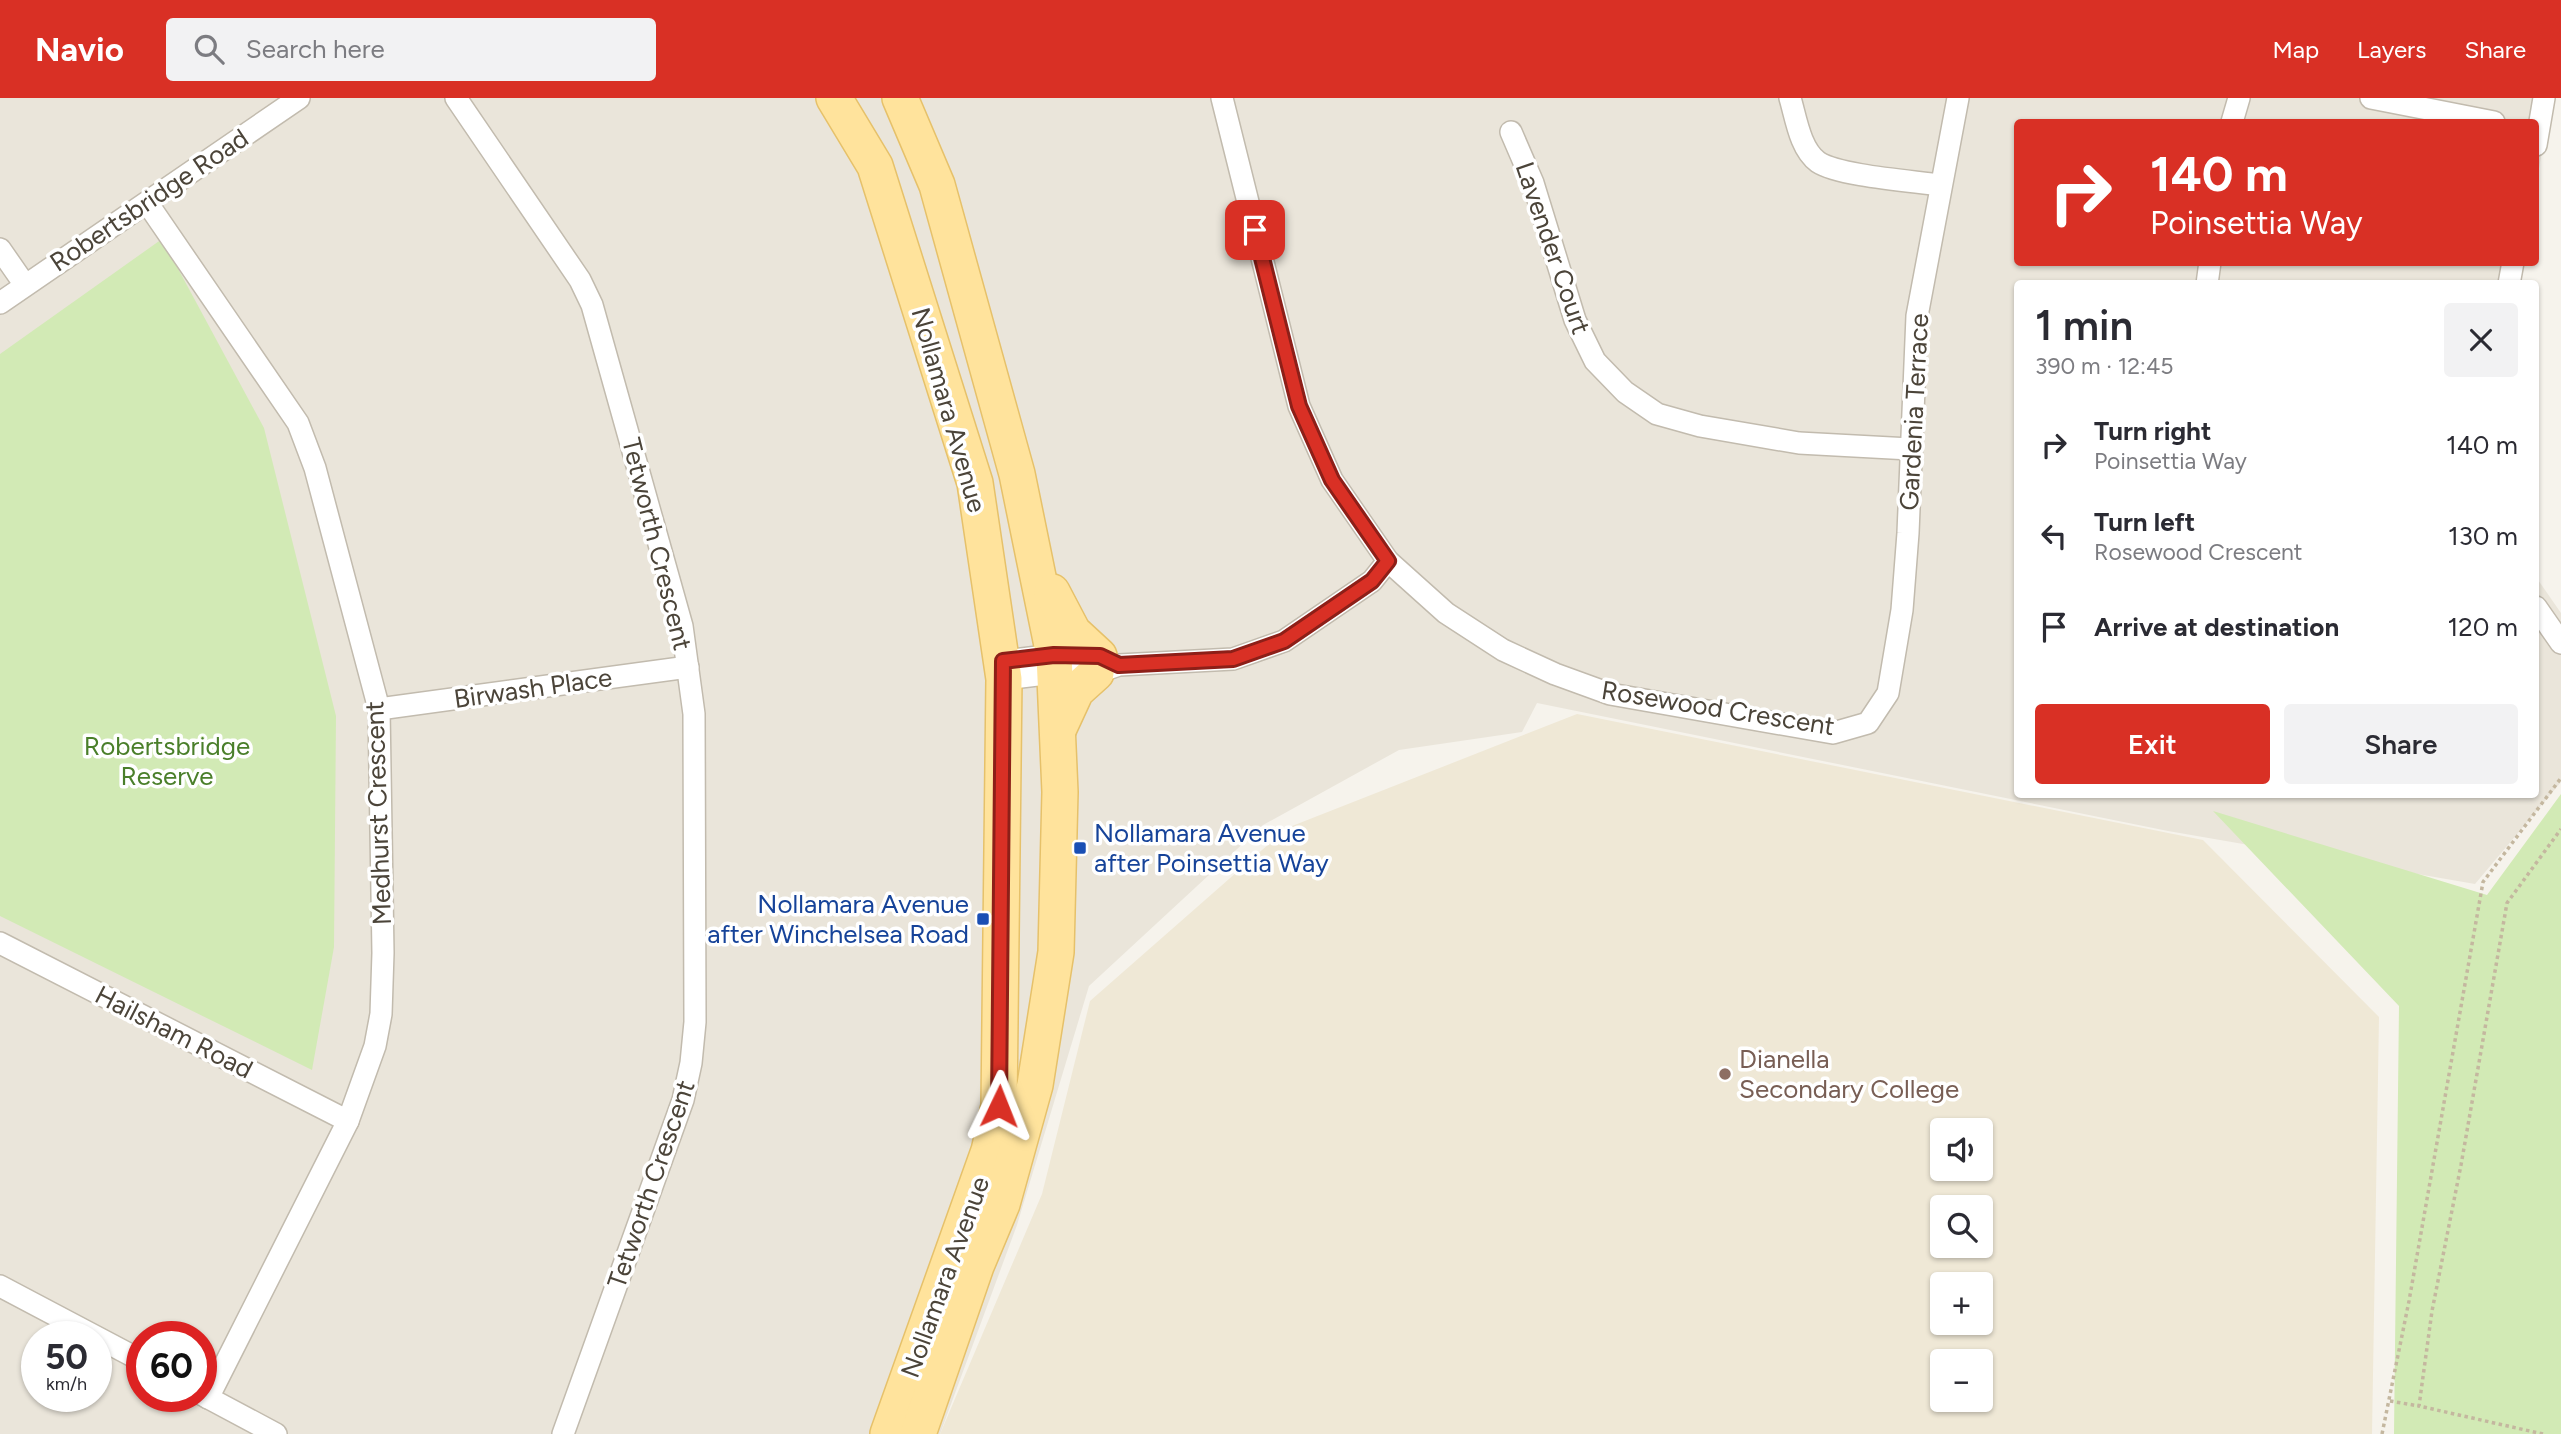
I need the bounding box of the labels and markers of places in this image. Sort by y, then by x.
pin [1225,200,1285,260]
place label: Nollamara Avenue after Poinsettia Way [1094,817,1329,879]
marker: Nollamara Avenue after Poinsettia Way [1072,840,1088,856]
place label: Nollamara Avenue after Winchelsea Road [707,888,969,950]
marker: Nollamara Avenue after Winchelsea Road [975,911,991,927]
place label: Dianella Secondary College [1739,1043,1959,1105]
marker: Dianella Secondary College [1717,1066,1733,1082]

